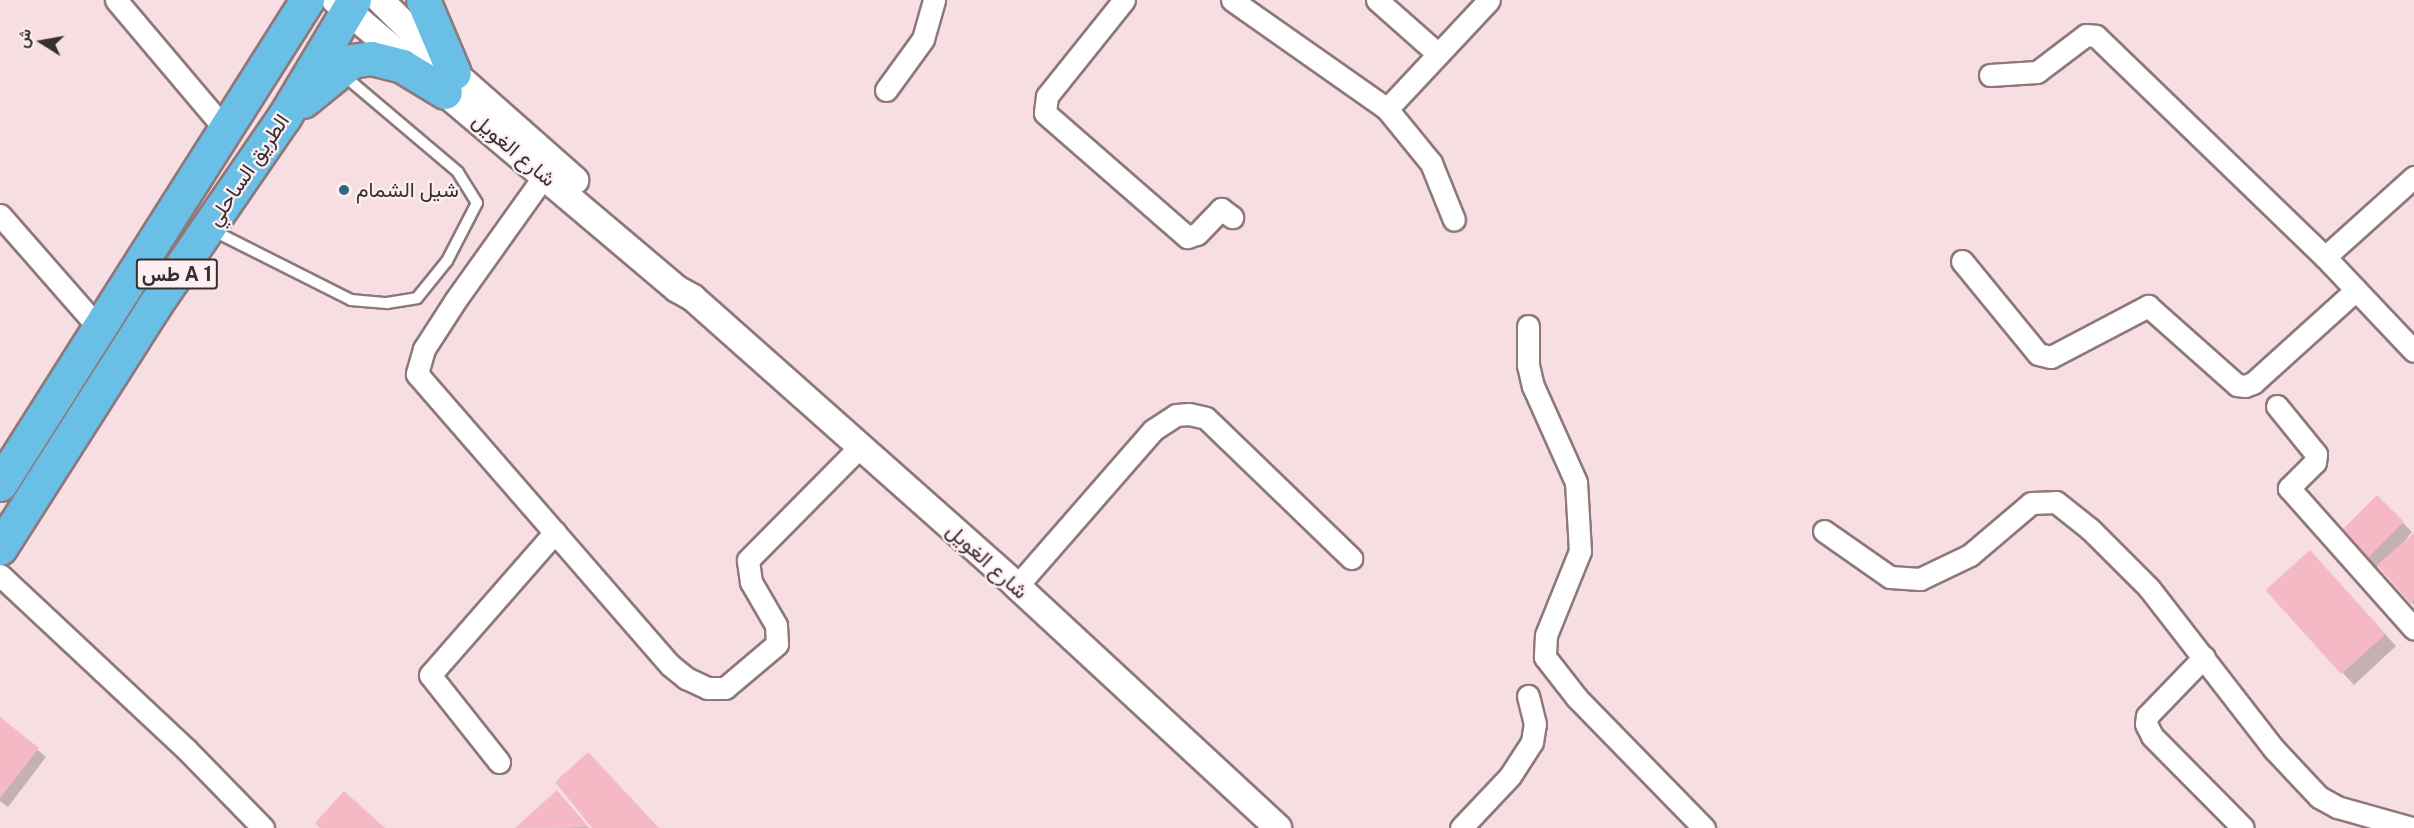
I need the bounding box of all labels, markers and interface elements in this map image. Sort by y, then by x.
north arrow [12,12,72,72]
text: ش [13,27,35,50]
street label: شارع الغويل [467,108,561,192]
street label: الطريق الساحلي [201,109,295,231]
place label: شيل الشمام [356,177,459,203]
marker: شيل الشمام [337,183,351,197]
road number: طس A 1 [135,257,219,291]
street label: شارع الغويل [941,518,1033,604]

